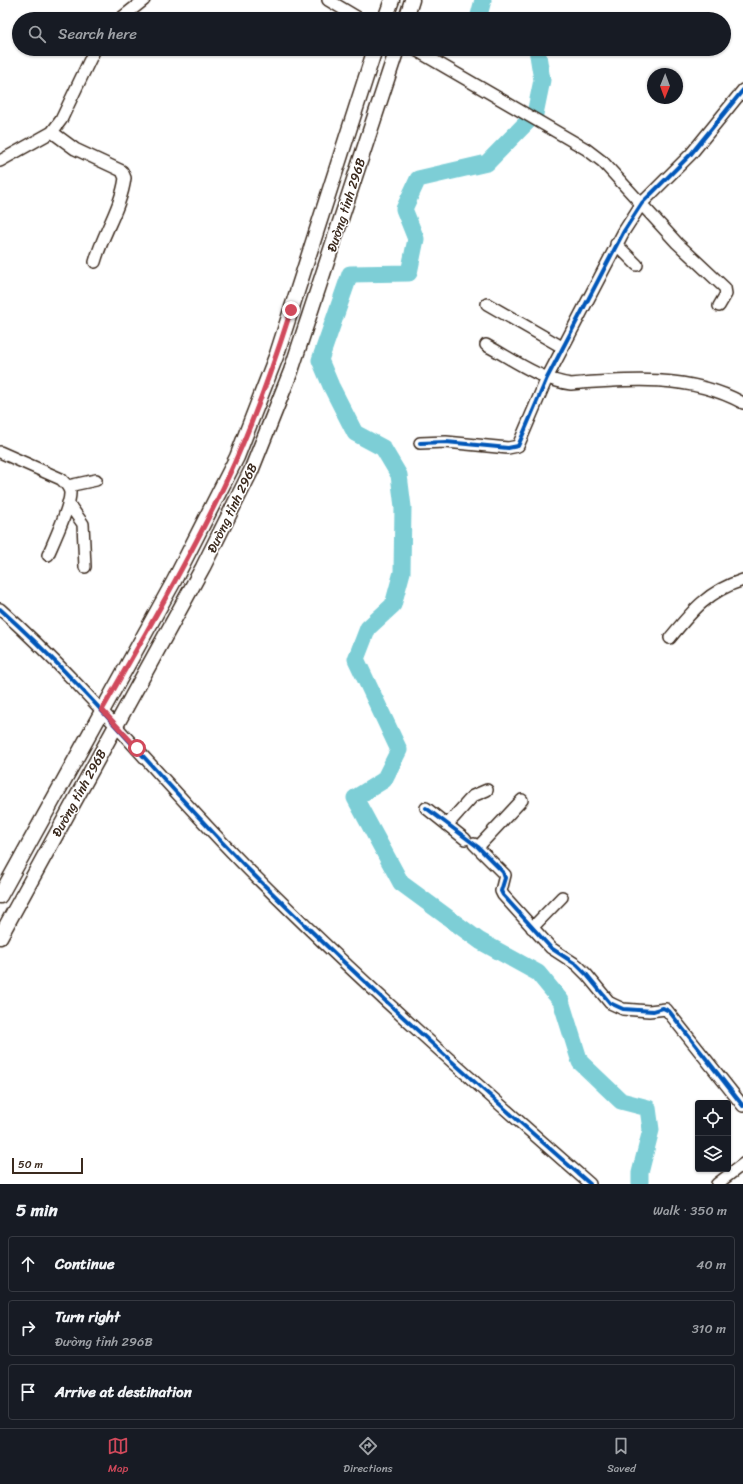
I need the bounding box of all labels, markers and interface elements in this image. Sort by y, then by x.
search box [12,12,731,56]
text: Search here [58,21,137,47]
icon: search [26,23,48,45]
north arrow [647,68,683,104]
street label: Đường tỉnh 296B [320,155,372,255]
route end [282,301,300,319]
street label: Đường tỉnh 296B [200,459,264,557]
route start [128,739,146,757]
street label: Đường tỉnh 296B [45,745,113,841]
map controls [695,1100,731,1172]
button: locate [695,1100,731,1136]
button: layers [695,1136,731,1172]
text: 50 m [18,1155,43,1174]
scale bar [12,1156,83,1175]
text: 5 min [16,1195,58,1225]
text: Walk · 350 m [653,1199,727,1222]
text: Continue [55,1251,115,1277]
icon: ahead [17,1253,39,1275]
text: 40 m [696,1253,726,1276]
text: Turn right [55,1304,120,1330]
icon: right [17,1317,39,1339]
text: 310 m [692,1317,726,1340]
text: Đường tỉnh 296B [55,1330,153,1353]
text: Arrive at destination [55,1379,192,1405]
icon: arrive [17,1381,39,1403]
tab: Map [107,1435,129,1478]
tab: Directions [343,1435,393,1478]
tab: Saved [607,1435,636,1478]

